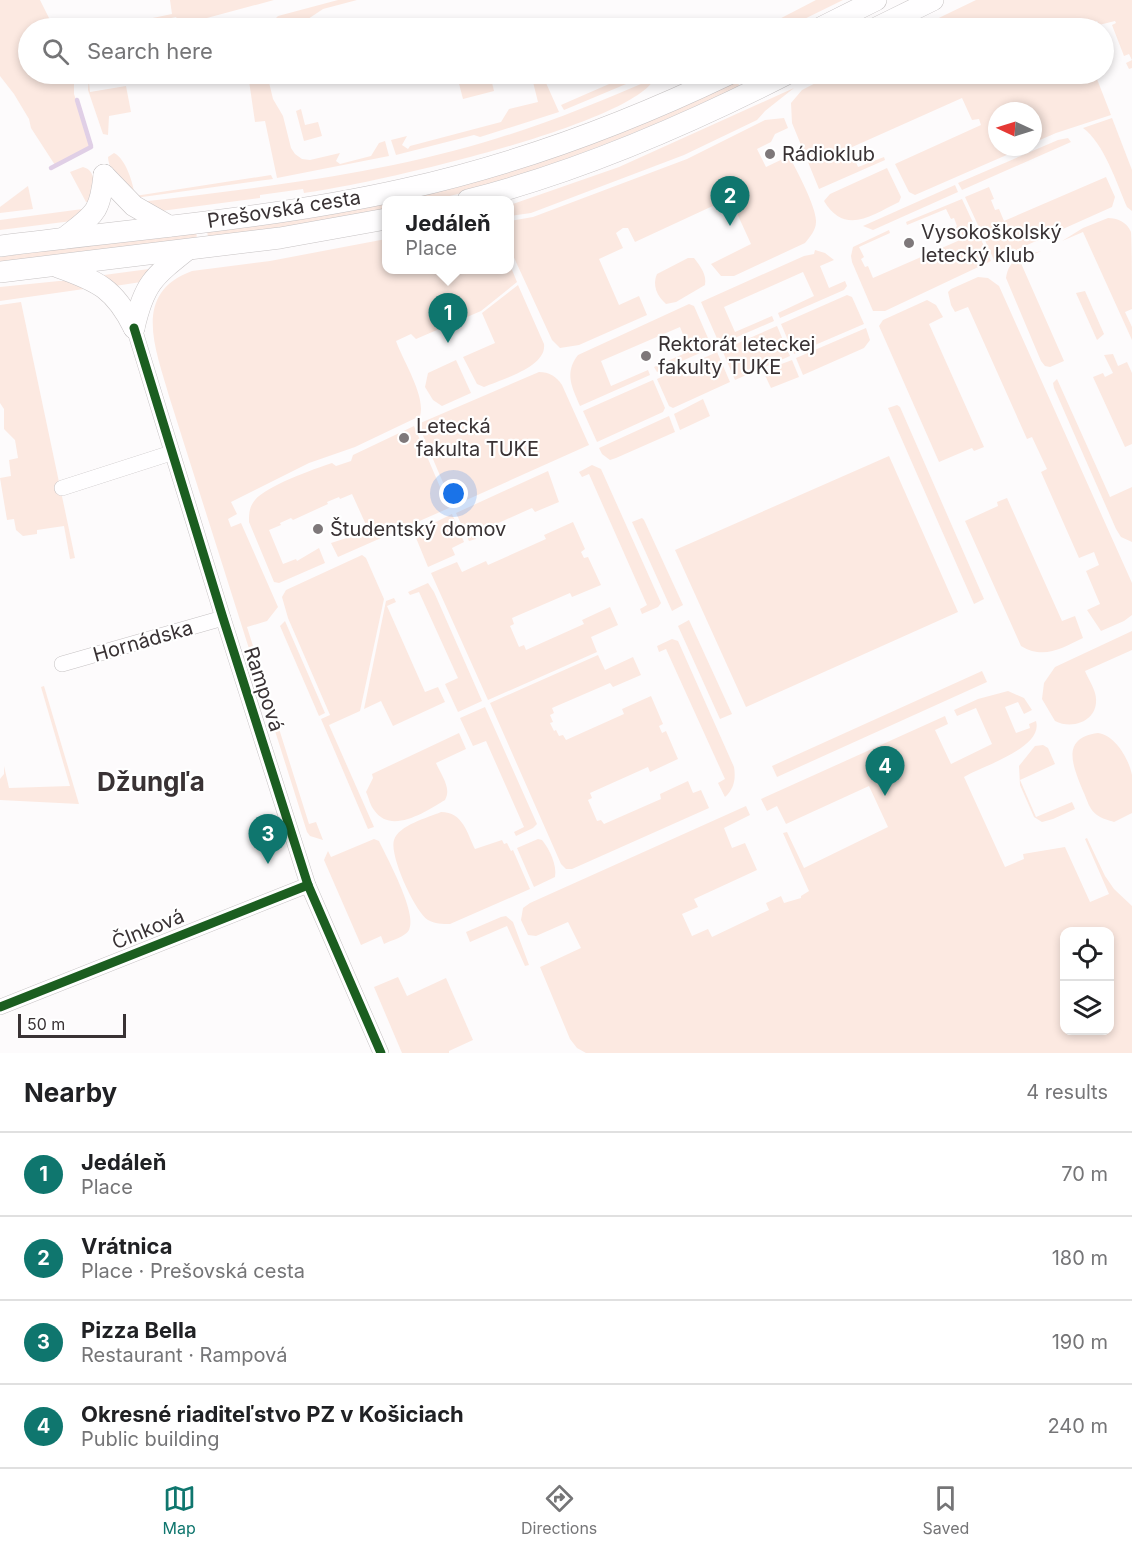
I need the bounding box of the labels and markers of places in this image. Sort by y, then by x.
place label: Rádioklub [782,142,875,166]
marker: Rádioklub [763,147,777,161]
pin: 2 [710,176,750,226]
place label: Vysokoškolský letecký klub [921,220,1062,267]
marker: Vysokoškolský letecký klub [902,236,916,250]
pin: 1 [428,294,468,343]
place label: Rektorát leteckej fakulty TUKE [658,332,815,379]
marker: Rektorát leteckej fakulty TUKE [639,349,653,363]
place label: Letecká fakulta TUKE [416,414,539,461]
marker: Letecká fakulta TUKE [397,431,411,445]
place label: Študentský domov [330,517,506,541]
marker: Študentský domov [311,522,325,536]
pin: 4 [866,746,904,796]
pin: 3 [248,814,288,864]

